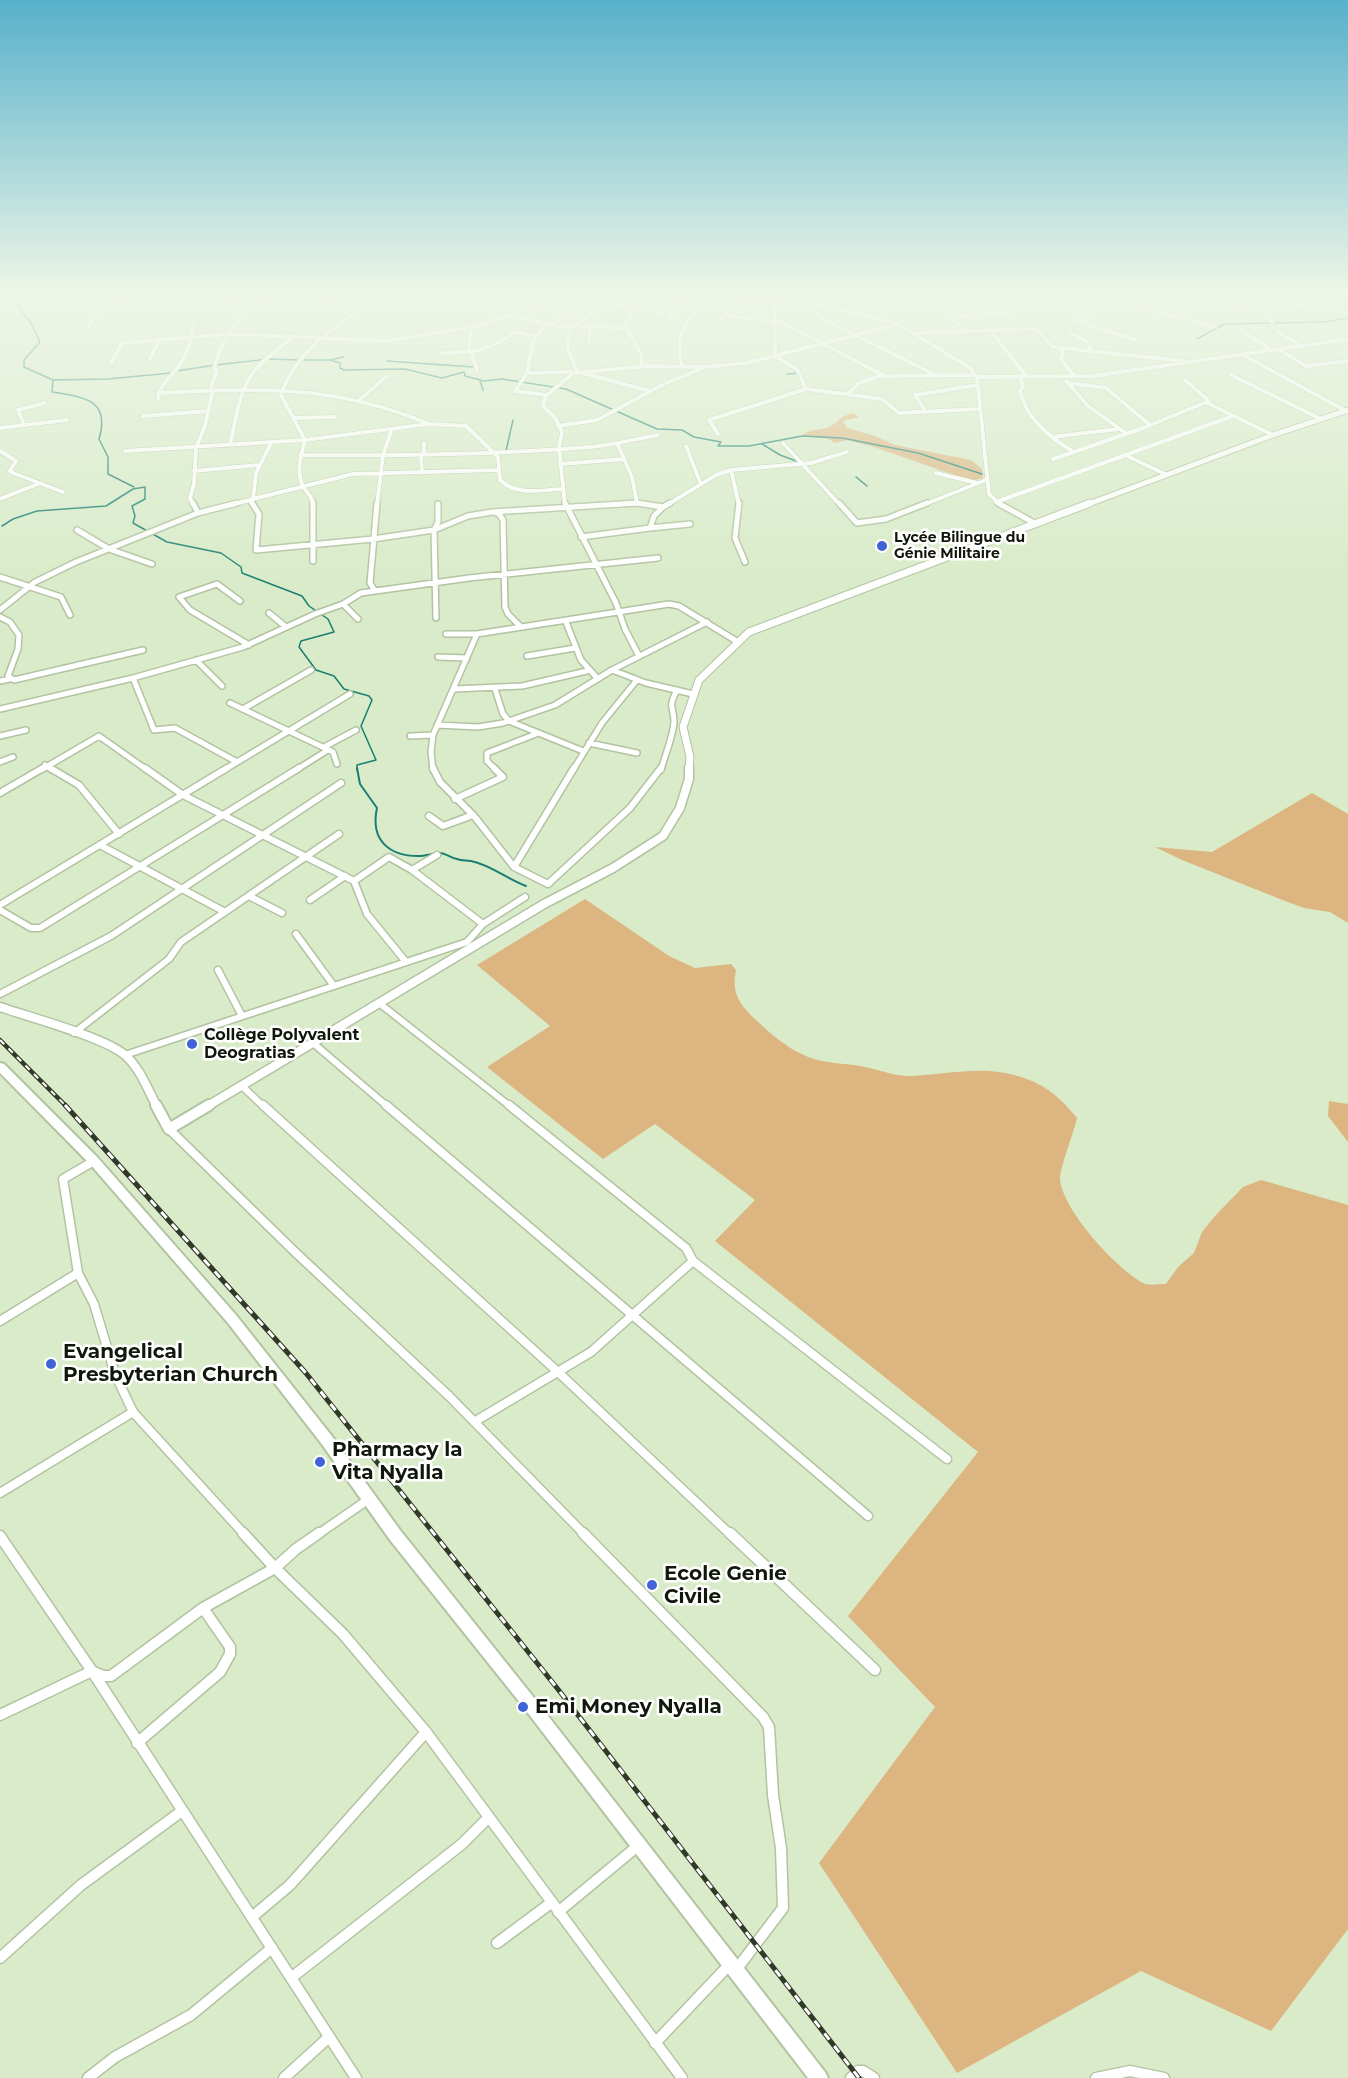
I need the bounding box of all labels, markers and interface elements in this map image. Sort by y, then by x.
place label: Lycée Bilingue du Génie Militaire [894,530,1025,562]
marker: Lycée Bilingue du Génie Militaire [875,539,889,553]
place label: Collège Polyvalent Deogratias [204,1025,360,1063]
marker: Collège Polyvalent Deogratias [185,1037,199,1051]
place label: Evangelical Presbyterian Church [63,1340,278,1387]
marker: Evangelical Presbyterian Church [44,1357,58,1371]
place label: Pharmacy la Vita Nyalla [332,1438,463,1485]
marker: Pharmacy la Vita Nyalla [313,1455,327,1469]
place label: Ecole Genie Civile [664,1562,787,1609]
marker: Ecole Genie Civile [645,1578,659,1592]
place label: Emi Money Nyalla [535,1695,722,1719]
marker: Emi Money Nyalla [516,1700,530,1714]

